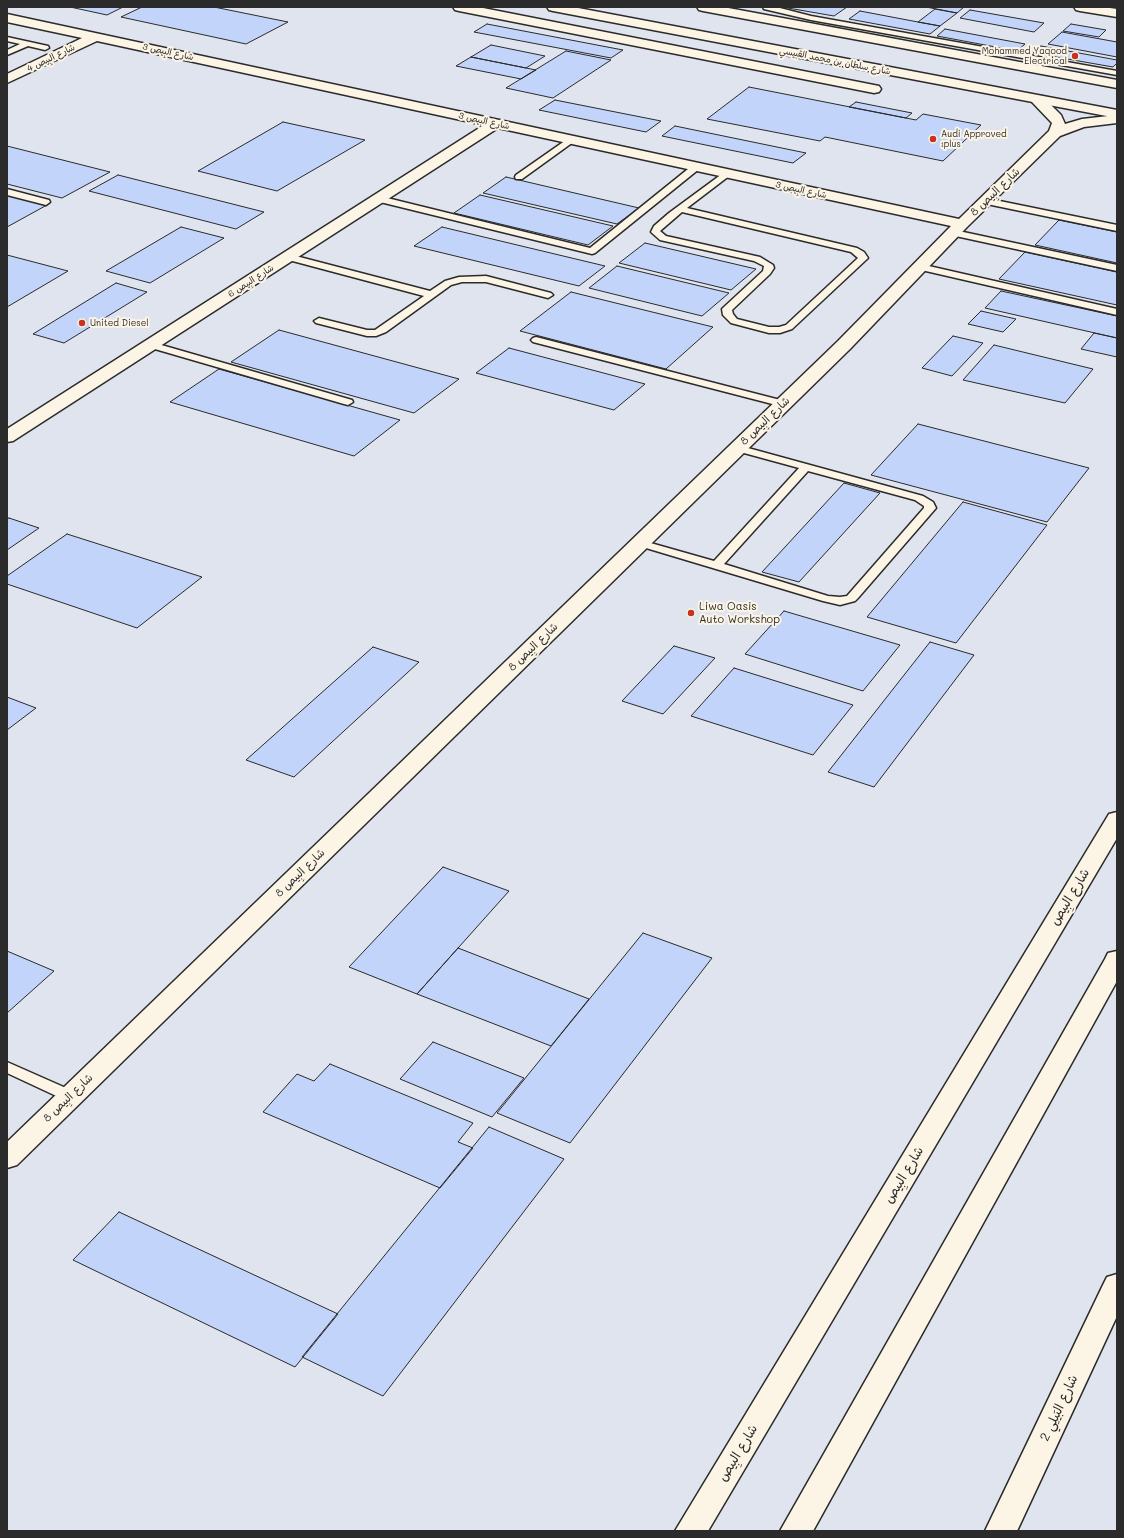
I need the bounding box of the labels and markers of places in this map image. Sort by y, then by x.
place label: Mohammed Yaqood Electrical [982,46,1067,67]
marker: Mohammed Yaqood Electrical [1070,51,1080,61]
place label: Audi Approved :plus [941,129,1007,150]
marker: Audi Approved :plus [928,134,938,144]
marker: United Diesel [77,318,87,328]
place label: United Diesel [90,318,149,328]
place label: Liwa Oasis Auto Workshop [699,600,780,626]
marker: Liwa Oasis Auto Workshop [686,608,696,618]

